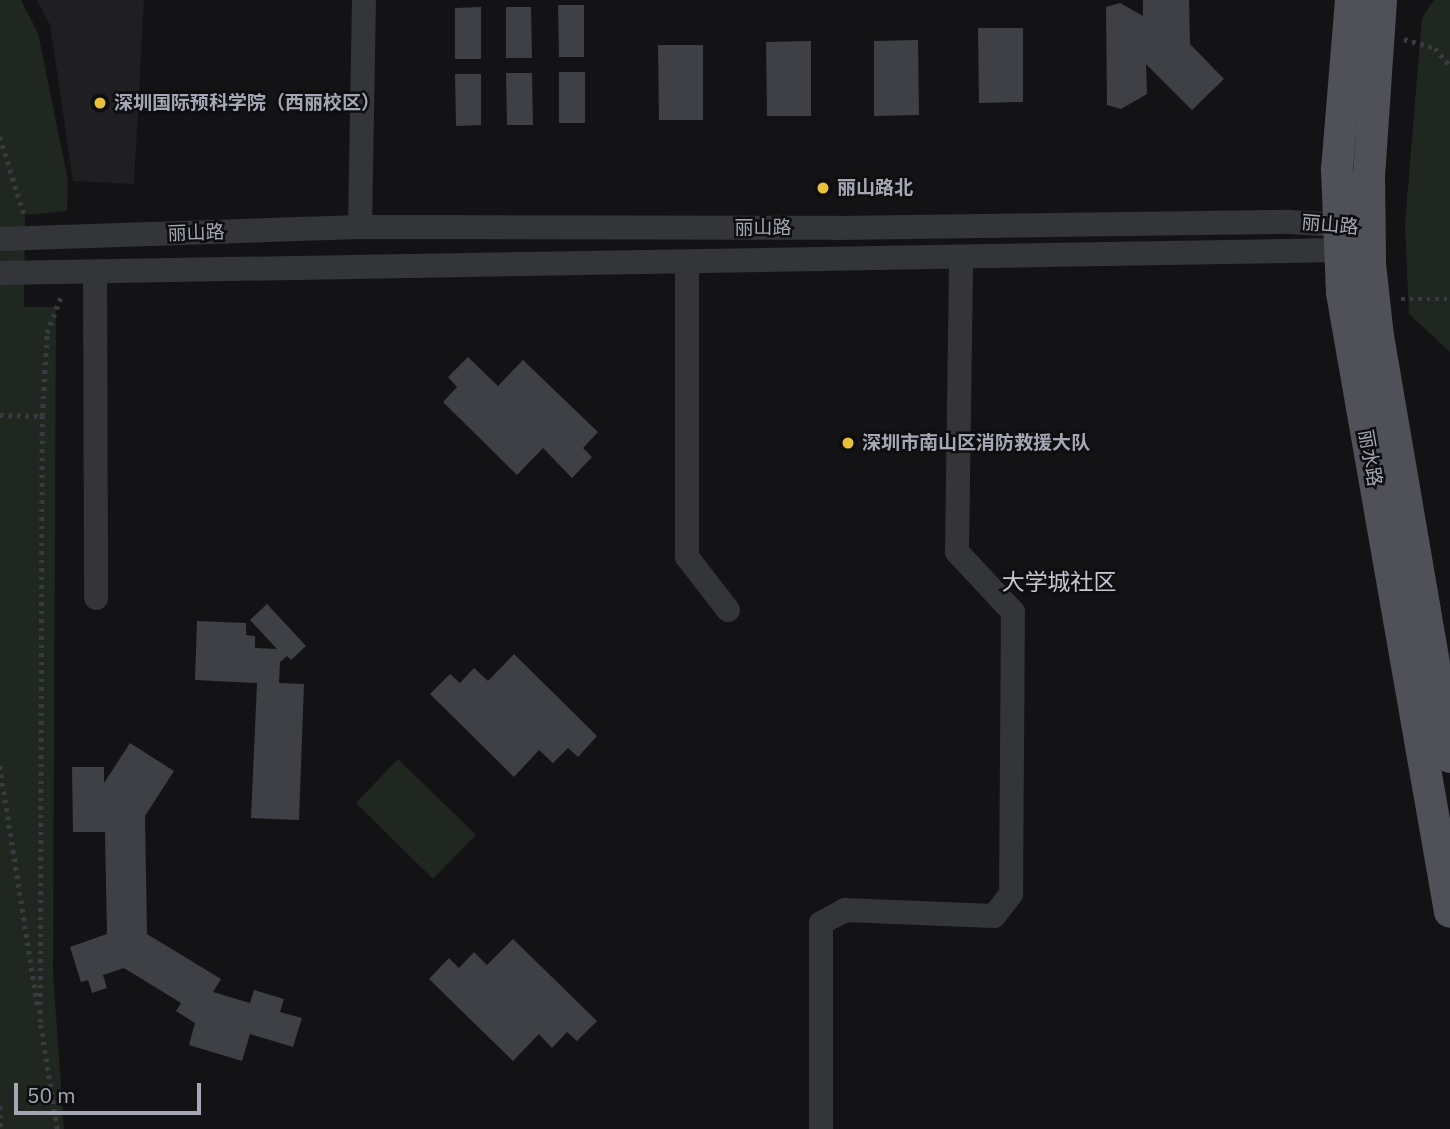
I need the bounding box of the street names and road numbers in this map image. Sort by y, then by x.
street label: 丽山路 [1301,211,1359,239]
street label: 丽山路 [735,217,791,239]
street label: 丽山路 [167,221,225,245]
street label: 丽水路 [1354,428,1386,488]

